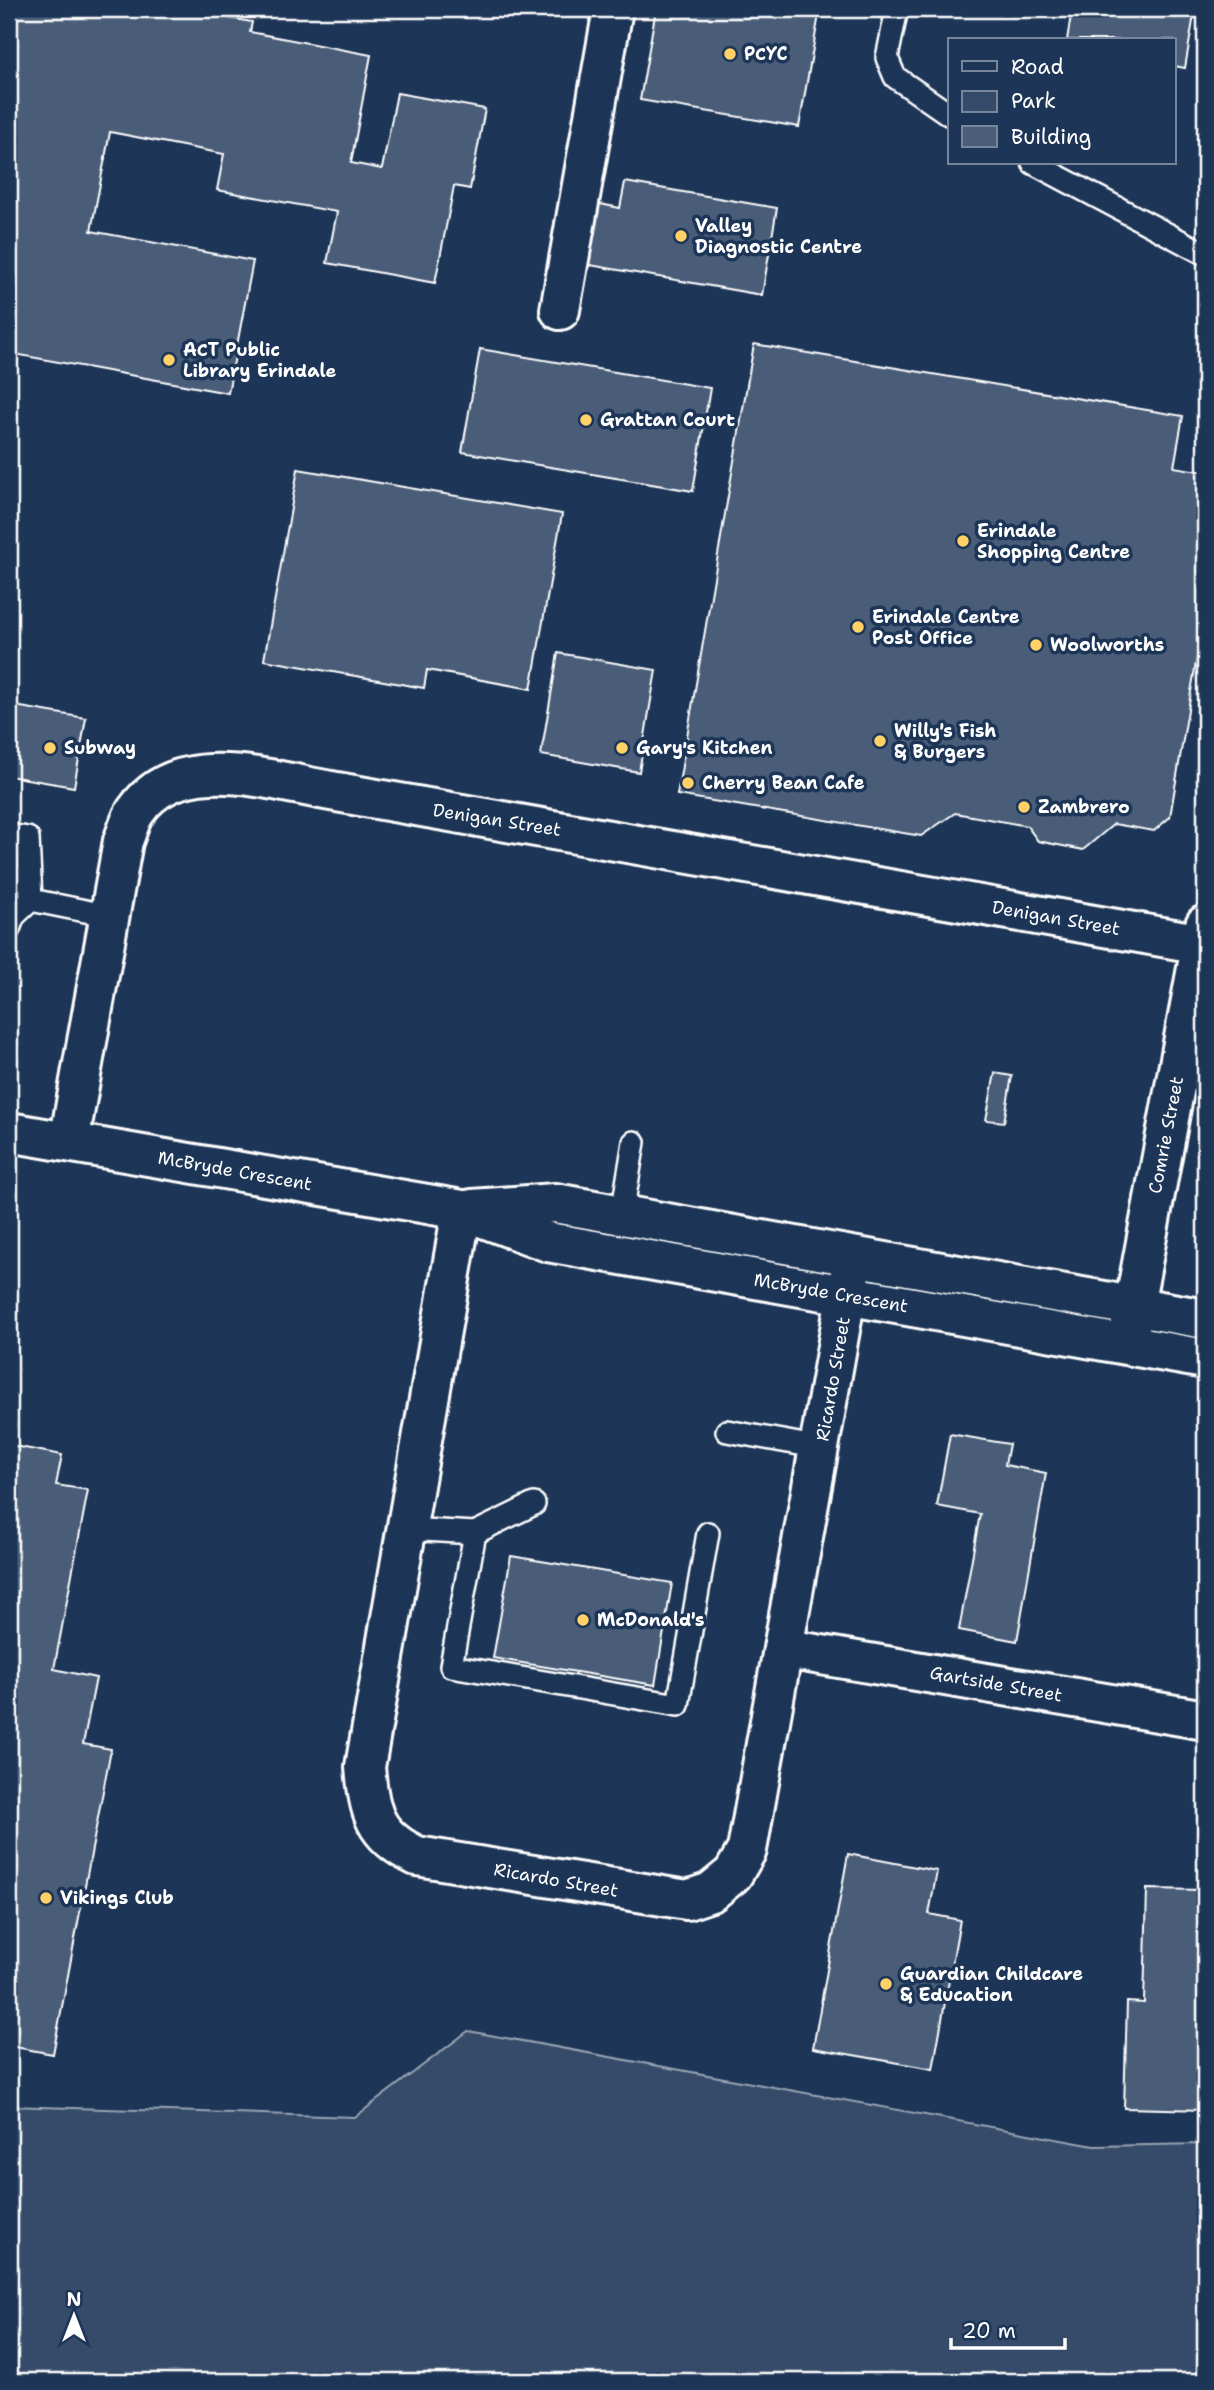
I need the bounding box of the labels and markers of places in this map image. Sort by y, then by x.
place label: PCYC [744,42,788,66]
marker: PCYC [722,46,738,62]
place label: Valley Diagnostic Centre [695,214,862,259]
marker: Valley Diagnostic Centre [673,228,689,244]
place label: ACT Public Library Erindale [183,338,336,383]
marker: ACT Public Library Erindale [161,352,177,368]
place label: Grattan Court [600,408,735,432]
marker: Grattan Court [578,412,594,428]
place label: Erindale Shopping Centre [977,519,1130,564]
marker: Erindale Shopping Centre [955,533,971,549]
place label: Erindale Centre Post Office [872,605,1020,650]
marker: Erindale Centre Post Office [850,619,866,635]
place label: Woolworths [1050,633,1164,657]
marker: Woolworths [1028,637,1044,653]
place label: Willy's Fish & Burgers [894,719,996,764]
marker: Willy's Fish & Burgers [872,733,888,749]
place label: Subway [64,736,136,760]
place label: Gary's Kitchen [636,736,772,760]
marker: Subway [42,740,58,756]
marker: Gary's Kitchen [614,740,630,756]
place label: Cherry Bean Cafe [702,771,865,795]
marker: Cherry Bean Cafe [680,775,696,791]
place label: Zambrero [1038,795,1130,819]
marker: Zambrero [1016,799,1032,815]
place label: McDonald's [597,1608,704,1632]
marker: McDonald's [575,1612,591,1628]
place label: Vikings Club [60,1886,174,1910]
marker: Vikings Club [38,1890,54,1906]
place label: Guardian Childcare & Education [900,1962,1083,2007]
marker: Guardian Childcare & Education [878,1976,894,1992]

